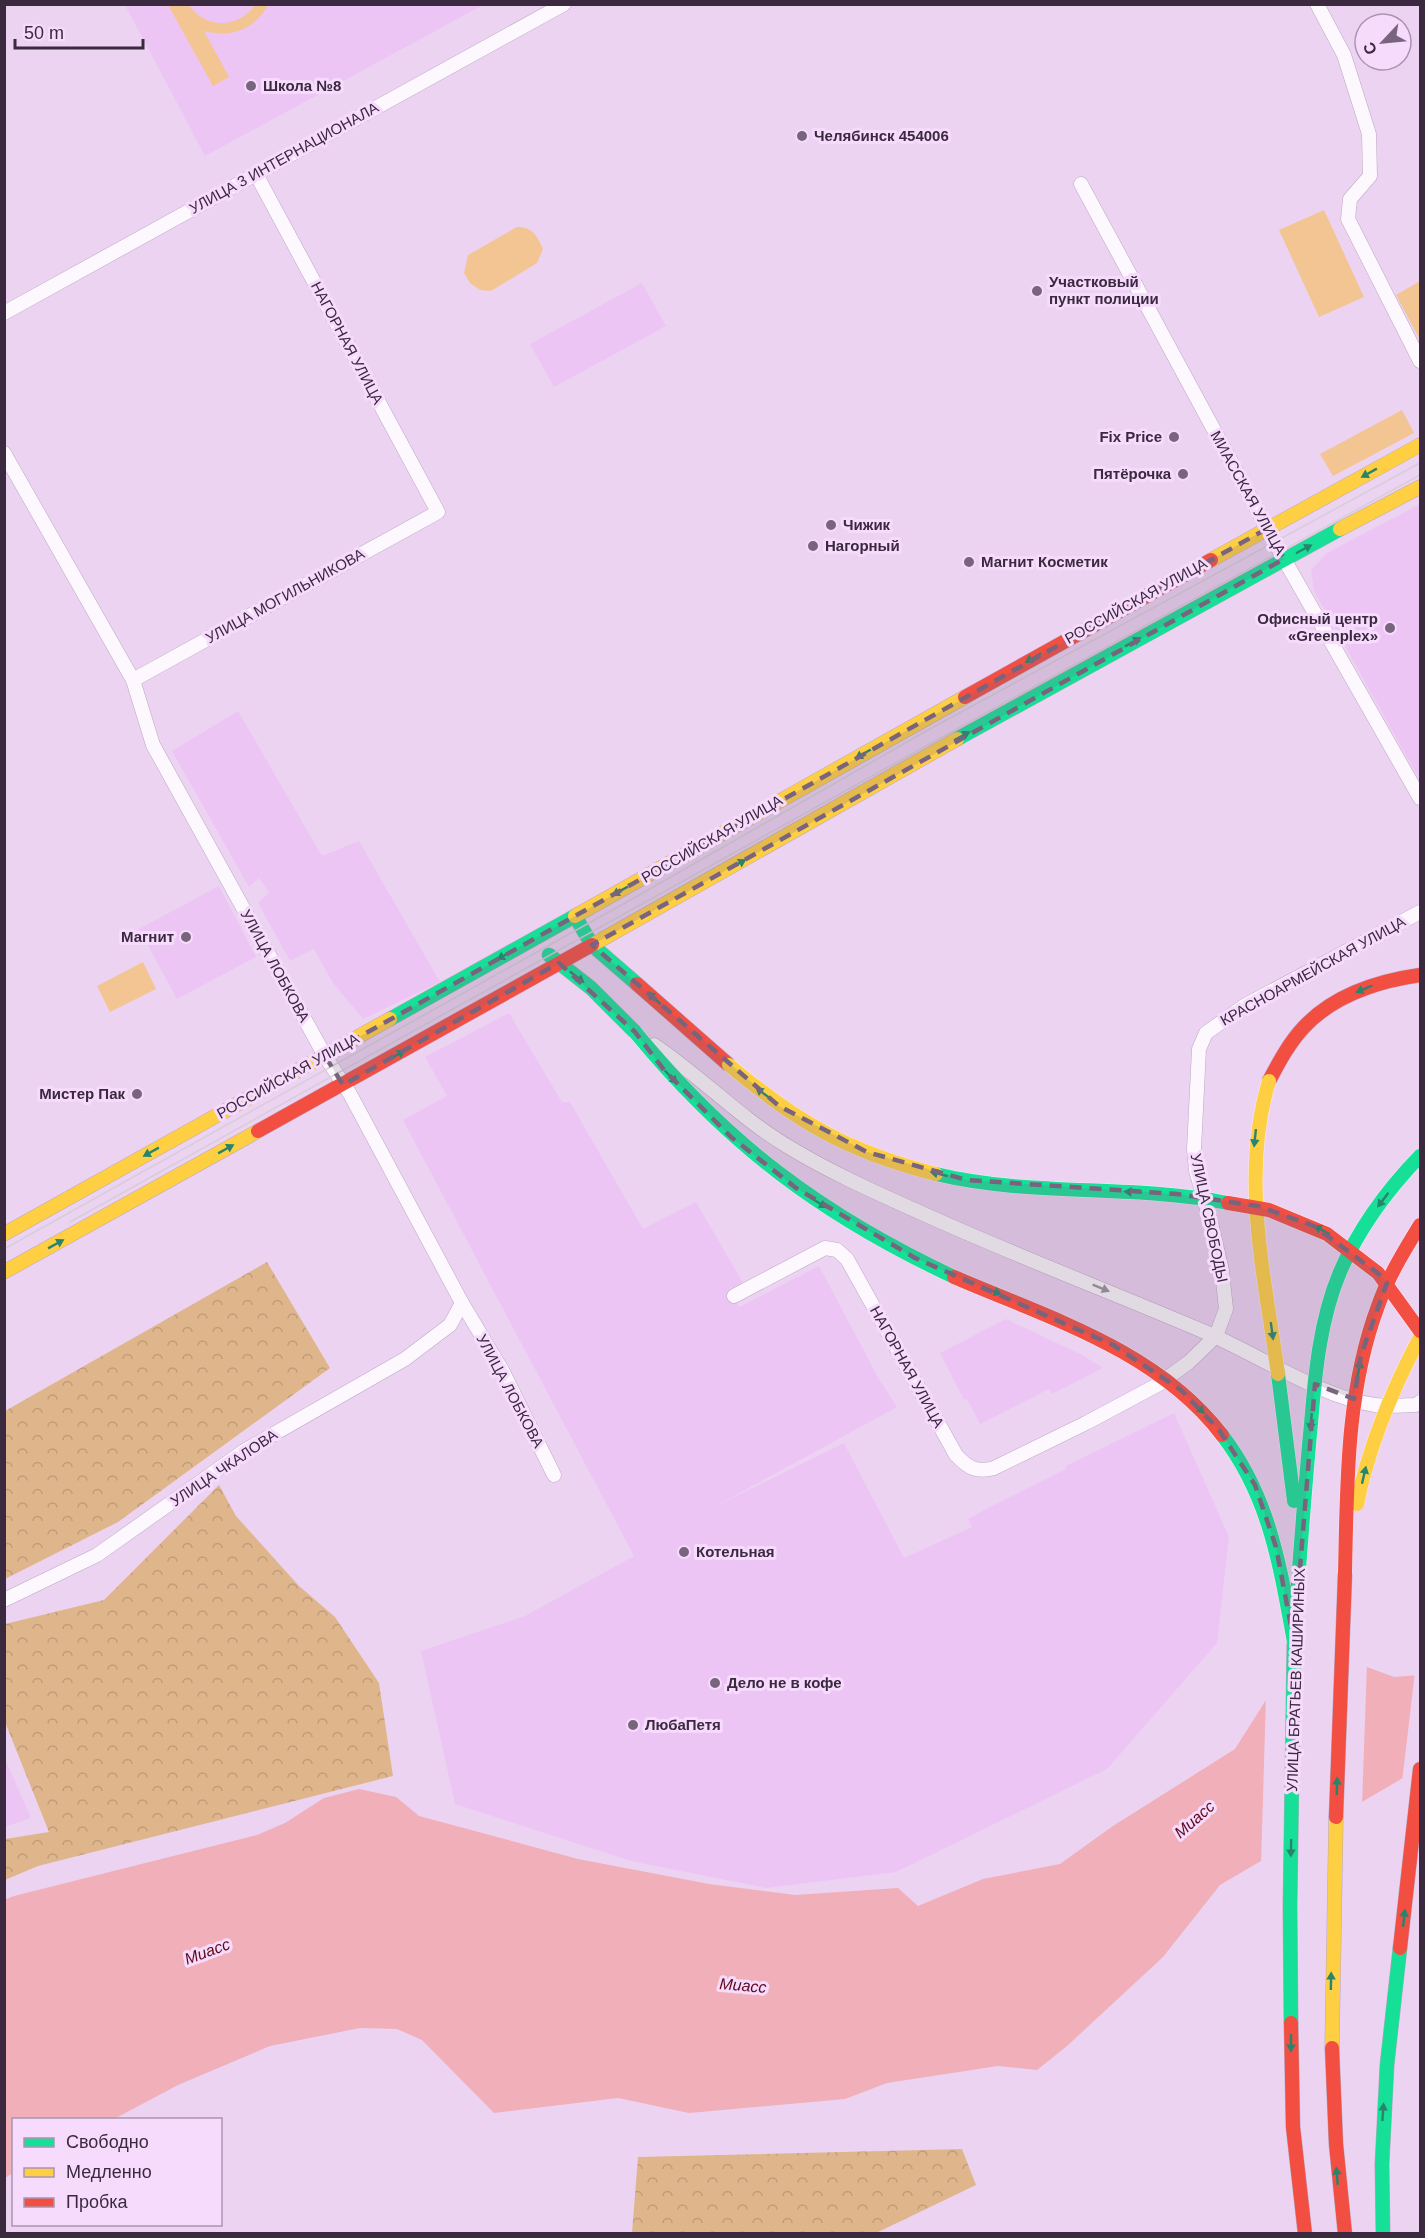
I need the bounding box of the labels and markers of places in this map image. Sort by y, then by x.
place label: Школа №8 [263,77,341,94]
marker: Школа №8 [244,79,258,93]
place label: Челябинск 454006 [814,127,949,144]
marker: Челябинск 454006 [795,129,809,143]
place label: Участковый пункт полиции [1049,273,1159,307]
marker: Участковый пункт полиции [1030,284,1044,298]
place label: Fix Price [1099,428,1162,445]
marker: Fix Price [1167,430,1181,444]
place label: Пятёрочка [1093,465,1172,482]
marker: Пятёрочка [1176,467,1190,481]
place label: Чижик [843,516,891,533]
marker: Чижик [824,518,838,532]
place label: Нагорный [825,537,900,554]
marker: Нагорный [806,539,820,553]
place label: Магнит Косметик [981,553,1108,570]
marker: Магнит Косметик [962,555,976,569]
place label: Офисный центр «Greenplex» [1257,610,1378,644]
marker: Офисный центр «Greenplex» [1383,621,1397,635]
place label: Магнит [121,928,174,945]
marker: Магнит [179,930,193,944]
place label: Мистер Пак [39,1085,125,1102]
marker: Мистер Пак [130,1087,144,1101]
place label: Котельная [696,1543,775,1560]
marker: Котельная [677,1545,691,1559]
place label: Дело не в кофе [727,1674,842,1691]
marker: Дело не в кофе [708,1676,722,1690]
place label: ЛюбаПетя [645,1716,721,1733]
marker: ЛюбаПетя [626,1718,640,1732]

